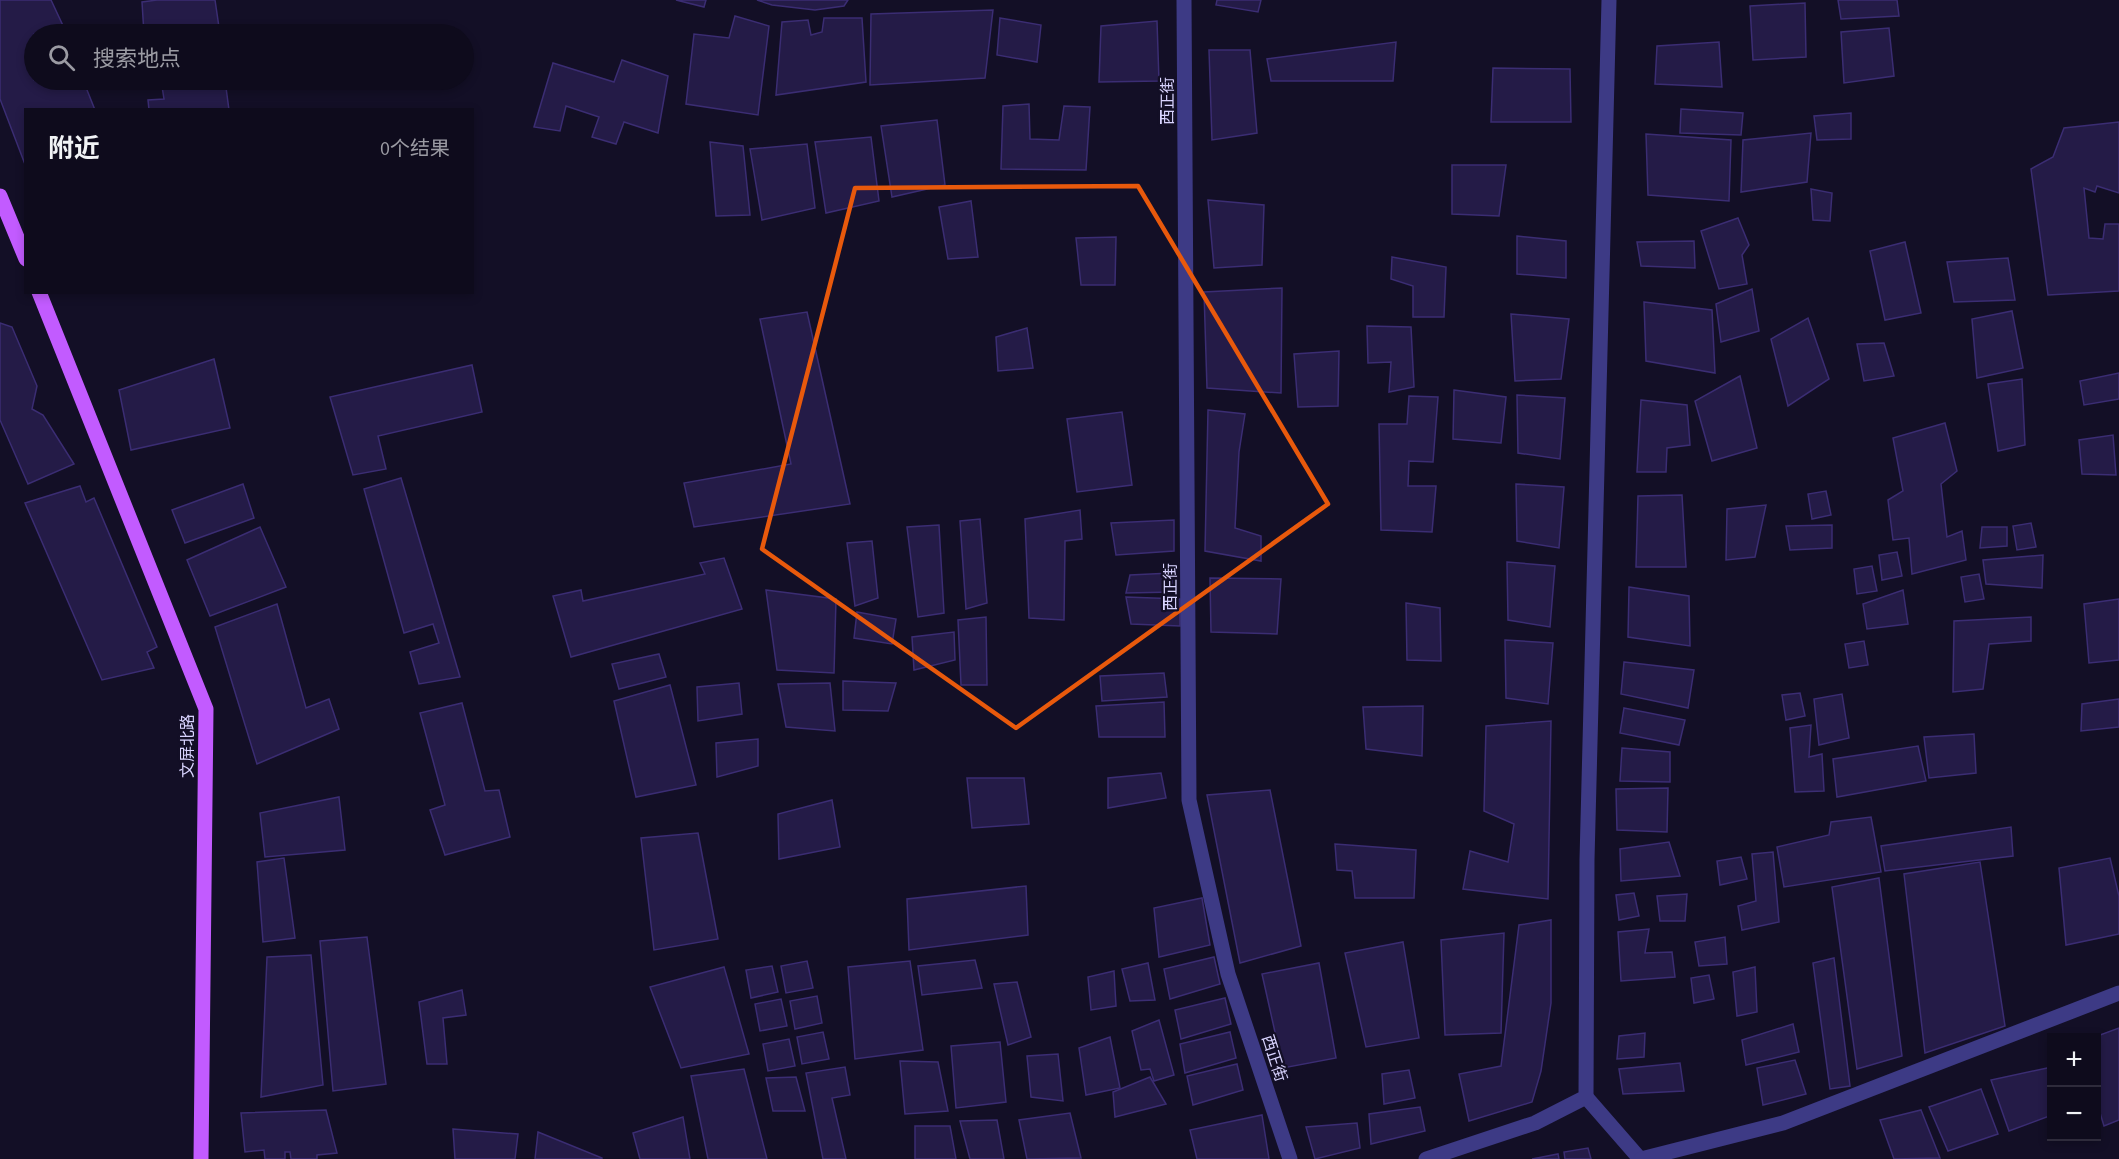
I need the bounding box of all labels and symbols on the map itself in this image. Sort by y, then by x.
street label: 西正街 [1157,77,1179,125]
street label: 西正街 [1160,563,1182,611]
street label: 文屏北路 [177,714,199,778]
street label: 西正街 [1256,1032,1292,1085]

